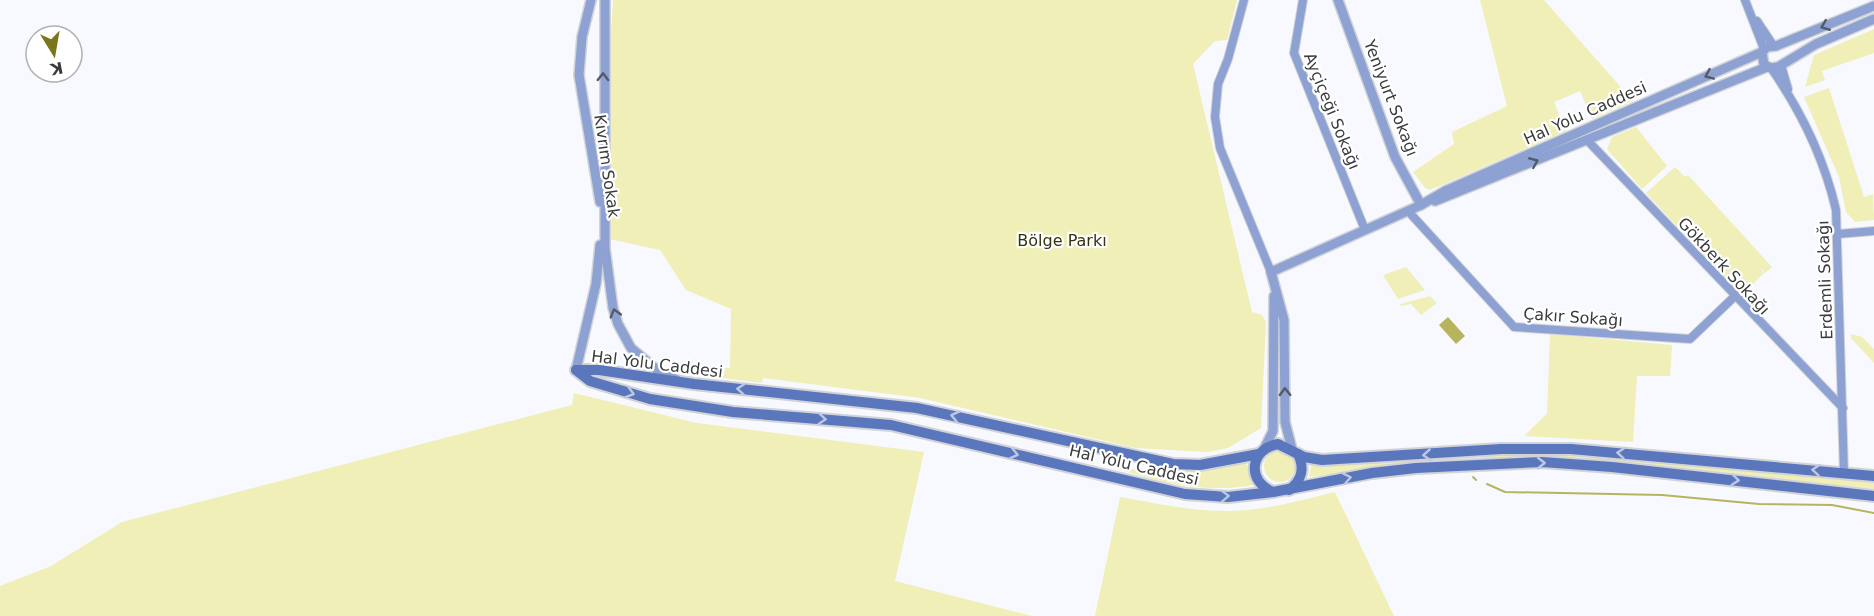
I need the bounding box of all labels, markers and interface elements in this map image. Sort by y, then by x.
one-way arrow [1820,19,1831,31]
north arrow [24,24,84,84]
street label: Yeniyurt Sokağı [1360,36,1422,159]
street label: Ayçiçeği Sokağı [1300,50,1364,172]
text: K [48,58,65,79]
one-way arrow [1704,68,1715,80]
one-way arrow [597,72,609,81]
street label: Hal Yolu Caddesi [1521,77,1649,149]
street label: Kıvrım Sokak [590,113,624,220]
one-way arrow [1528,157,1539,169]
street label: Gökberk Sokağı [1674,214,1774,318]
street label: Erdemli Sokağı [1813,220,1837,340]
park label: Bölge Parkı [1017,231,1107,250]
street label: Çakır Sokağı [1523,304,1623,330]
one-way arrow [609,308,622,318]
street label: Hal Yolu Caddesi [590,347,724,381]
one-way arrow [736,383,745,396]
one-way arrow [624,386,635,398]
one-way arrow [1279,387,1291,396]
one-way arrow [950,410,960,423]
one-way arrow [818,412,827,425]
street label: Hal Yolu Caddesi [1067,441,1201,489]
one-way arrow [1009,446,1019,459]
one-way arrow [1617,447,1626,460]
one-way arrow [1422,448,1431,461]
one-way arrow [1536,457,1545,469]
one-way arrow [1811,464,1820,477]
one-way arrow [1341,472,1351,485]
one-way arrow [1730,473,1739,486]
one-way arrow [1220,490,1229,503]

